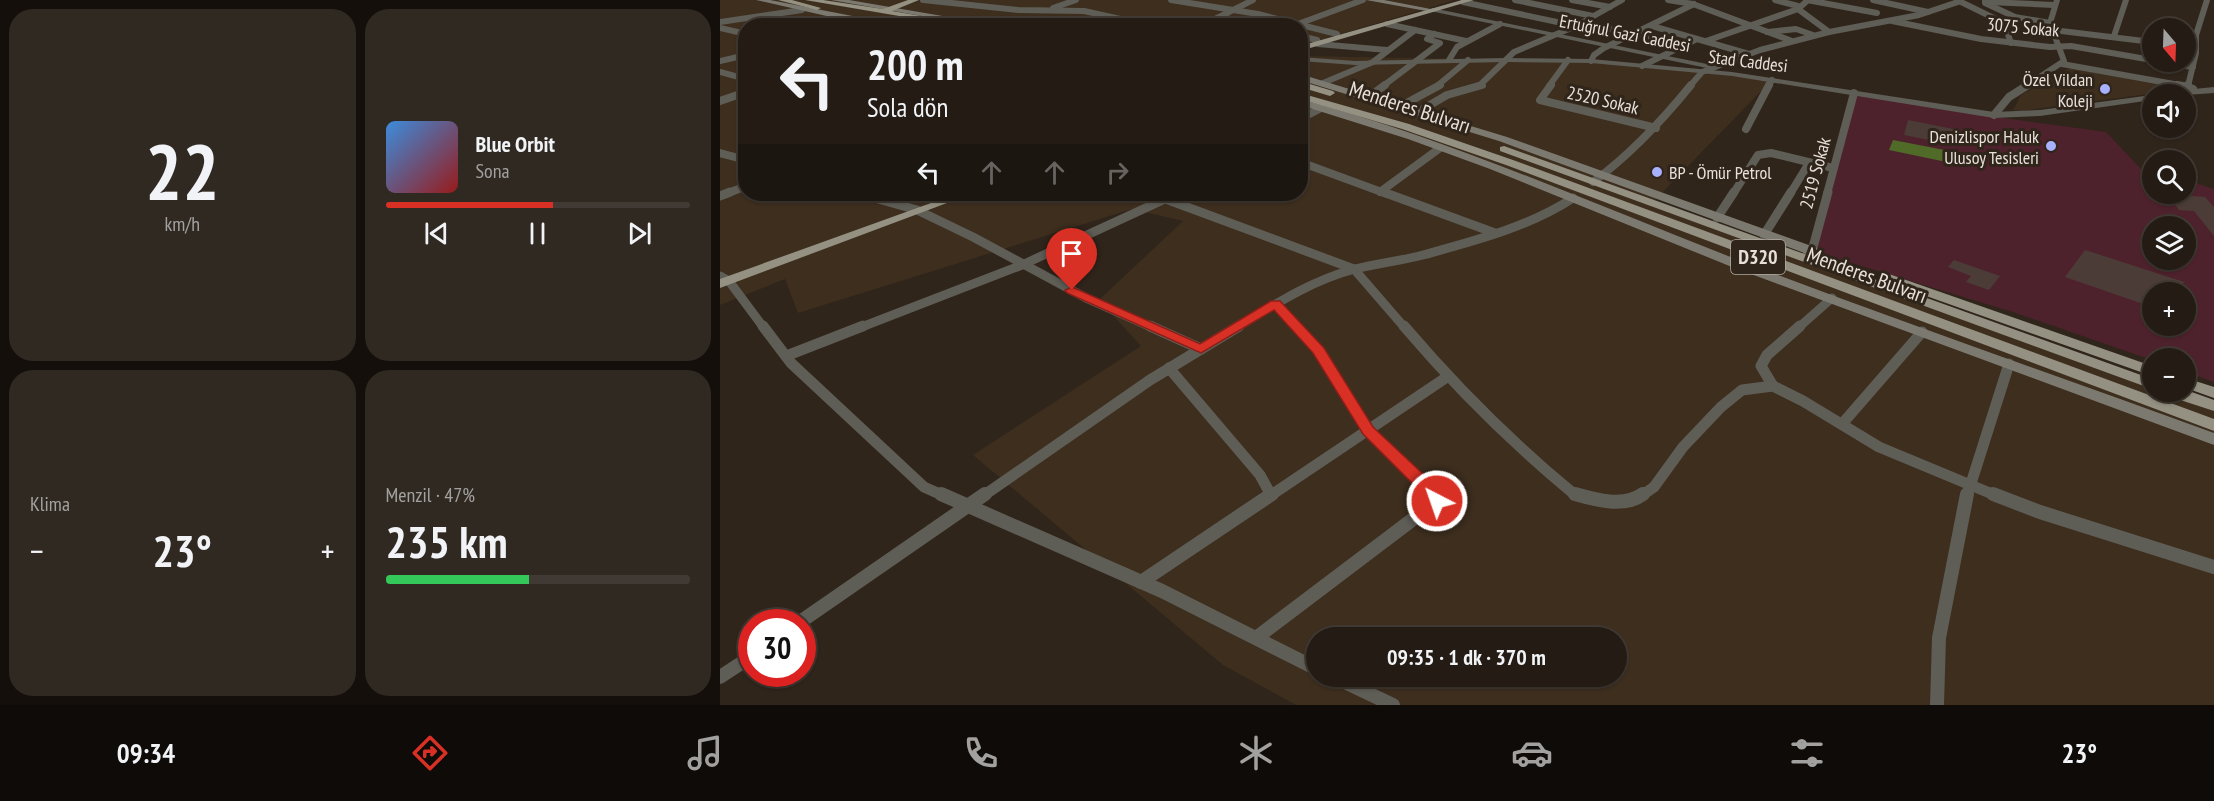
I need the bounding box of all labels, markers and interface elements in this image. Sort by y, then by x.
street label: Ertuğrul Gazi Caddesi [1558,9,1692,57]
street label: 3075 Sokak [1986,12,2060,42]
north arrow [2142,18,2196,72]
map controls [2142,18,2196,402]
text: 200 m [867,37,964,92]
icon: left [768,42,846,120]
street label: Stad Caddesi [1707,45,1789,77]
place label: Özel Vildan Koleji [2023,68,2093,112]
street label: Menderes Bulvarı [1346,75,1474,139]
street label: 2520 Sokak [1565,81,1641,119]
marker: Özel Vildan Koleji [2098,82,2112,96]
button: sound [2142,84,2196,138]
text: Sola dön [867,90,948,124]
text: 22 [145,121,220,222]
place label: Denizlispor Haluk Ulusoy Tesisleri [1929,125,2039,169]
text: Blue Orbit [476,130,555,158]
street label: 2519 Sokak [1794,135,1836,211]
marker: Denizlispor Haluk Ulusoy Tesisleri [2044,139,2058,153]
button: search [2142,150,2196,204]
icon: left [912,156,945,189]
icon: ahead [975,156,1008,189]
icon: ahead [1038,156,1071,189]
icon: right [1101,156,1134,189]
text: Sona [476,158,509,184]
place label: BP - Ömür Petrol [1669,161,1772,184]
marker: BP - Ömür Petrol [1650,165,1664,179]
text: km/h [165,211,200,237]
button: layers [2142,216,2196,270]
icon: previous [420,217,453,250]
icon: pause [521,217,554,250]
icon: next [623,217,656,250]
pin [1046,228,1097,290]
icon: arrive [1055,237,1088,270]
road number: D320 [1731,240,1785,274]
street label: Menderes Bulvarı [1803,241,1931,309]
button: + [2142,282,2196,336]
button: − [2142,348,2196,402]
position arrow [1405,469,1469,533]
text: Menzil · 47% [386,482,475,508]
text: Klima [30,491,70,517]
text: 235 km [386,512,508,570]
text: 23° [153,521,212,579]
text: − [30,529,44,572]
text: + [321,529,335,572]
speed limit sign: 30 [738,609,816,687]
text: 09:35 · 1 dk · 370 m [1387,643,1546,671]
icon: directions [409,732,451,774]
icon: music [684,732,726,774]
icon: phone [960,732,1002,774]
icon: climate [1235,732,1277,774]
icon: car [1511,732,1553,774]
icon: filters [1786,732,1828,774]
text: 09:34 [117,736,175,770]
text: 23° [2062,736,2097,770]

